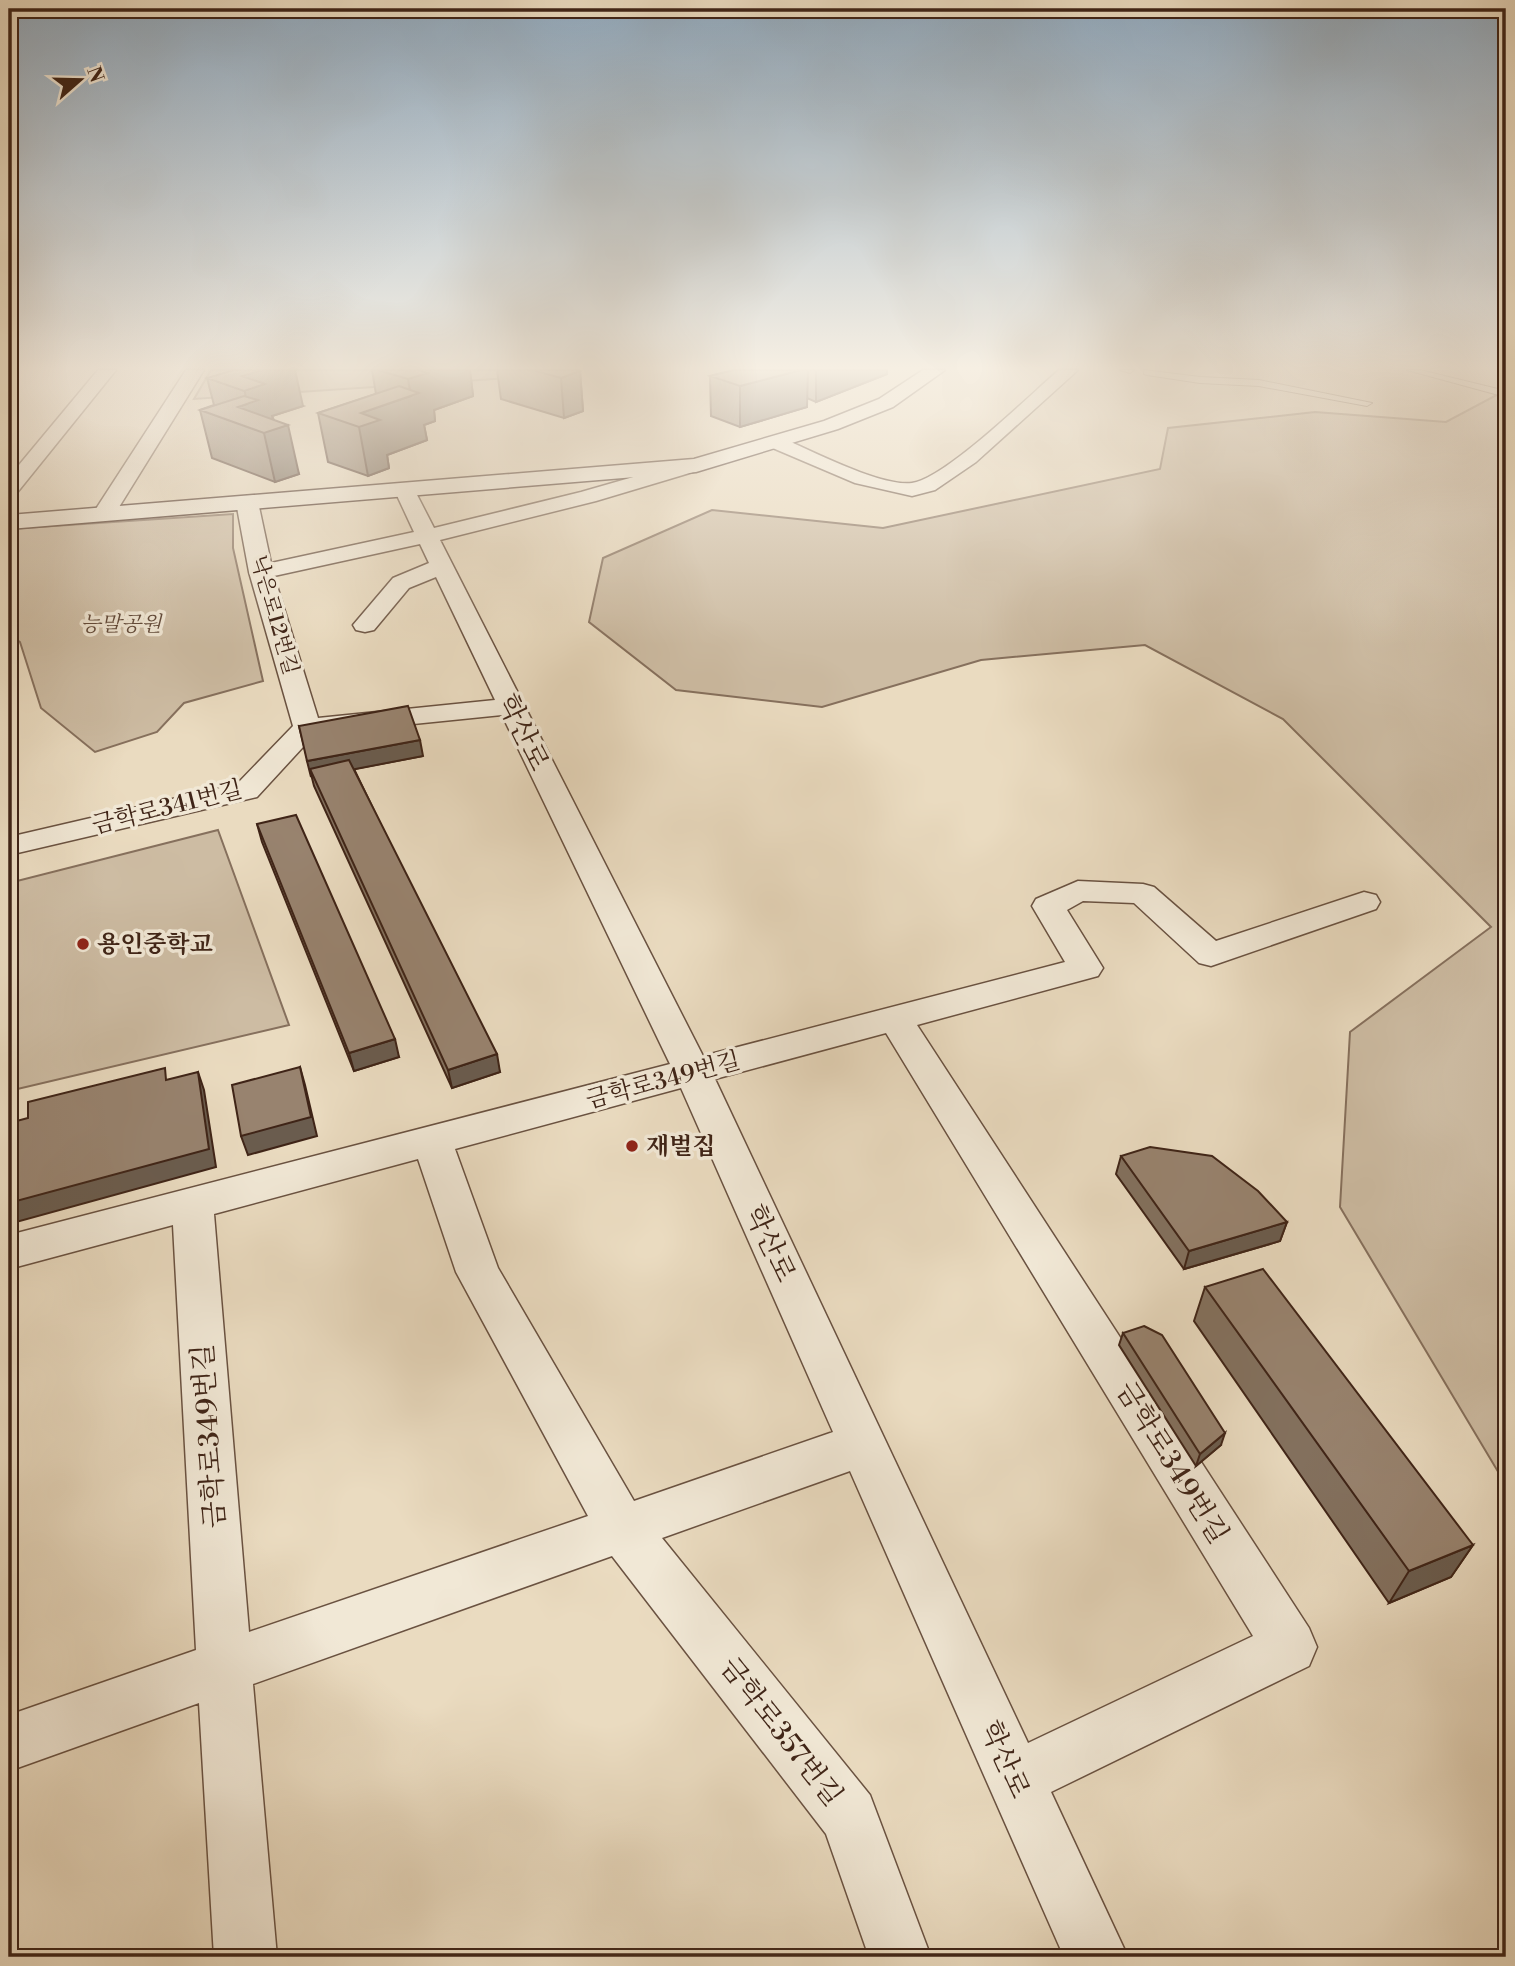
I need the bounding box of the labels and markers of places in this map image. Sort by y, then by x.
place label: 용인중학교 [97,930,213,960]
marker: 용인중학교 [75,936,91,952]
place label: 재벌집 [646,1132,716,1162]
marker: 재벌집 [624,1138,640,1154]

